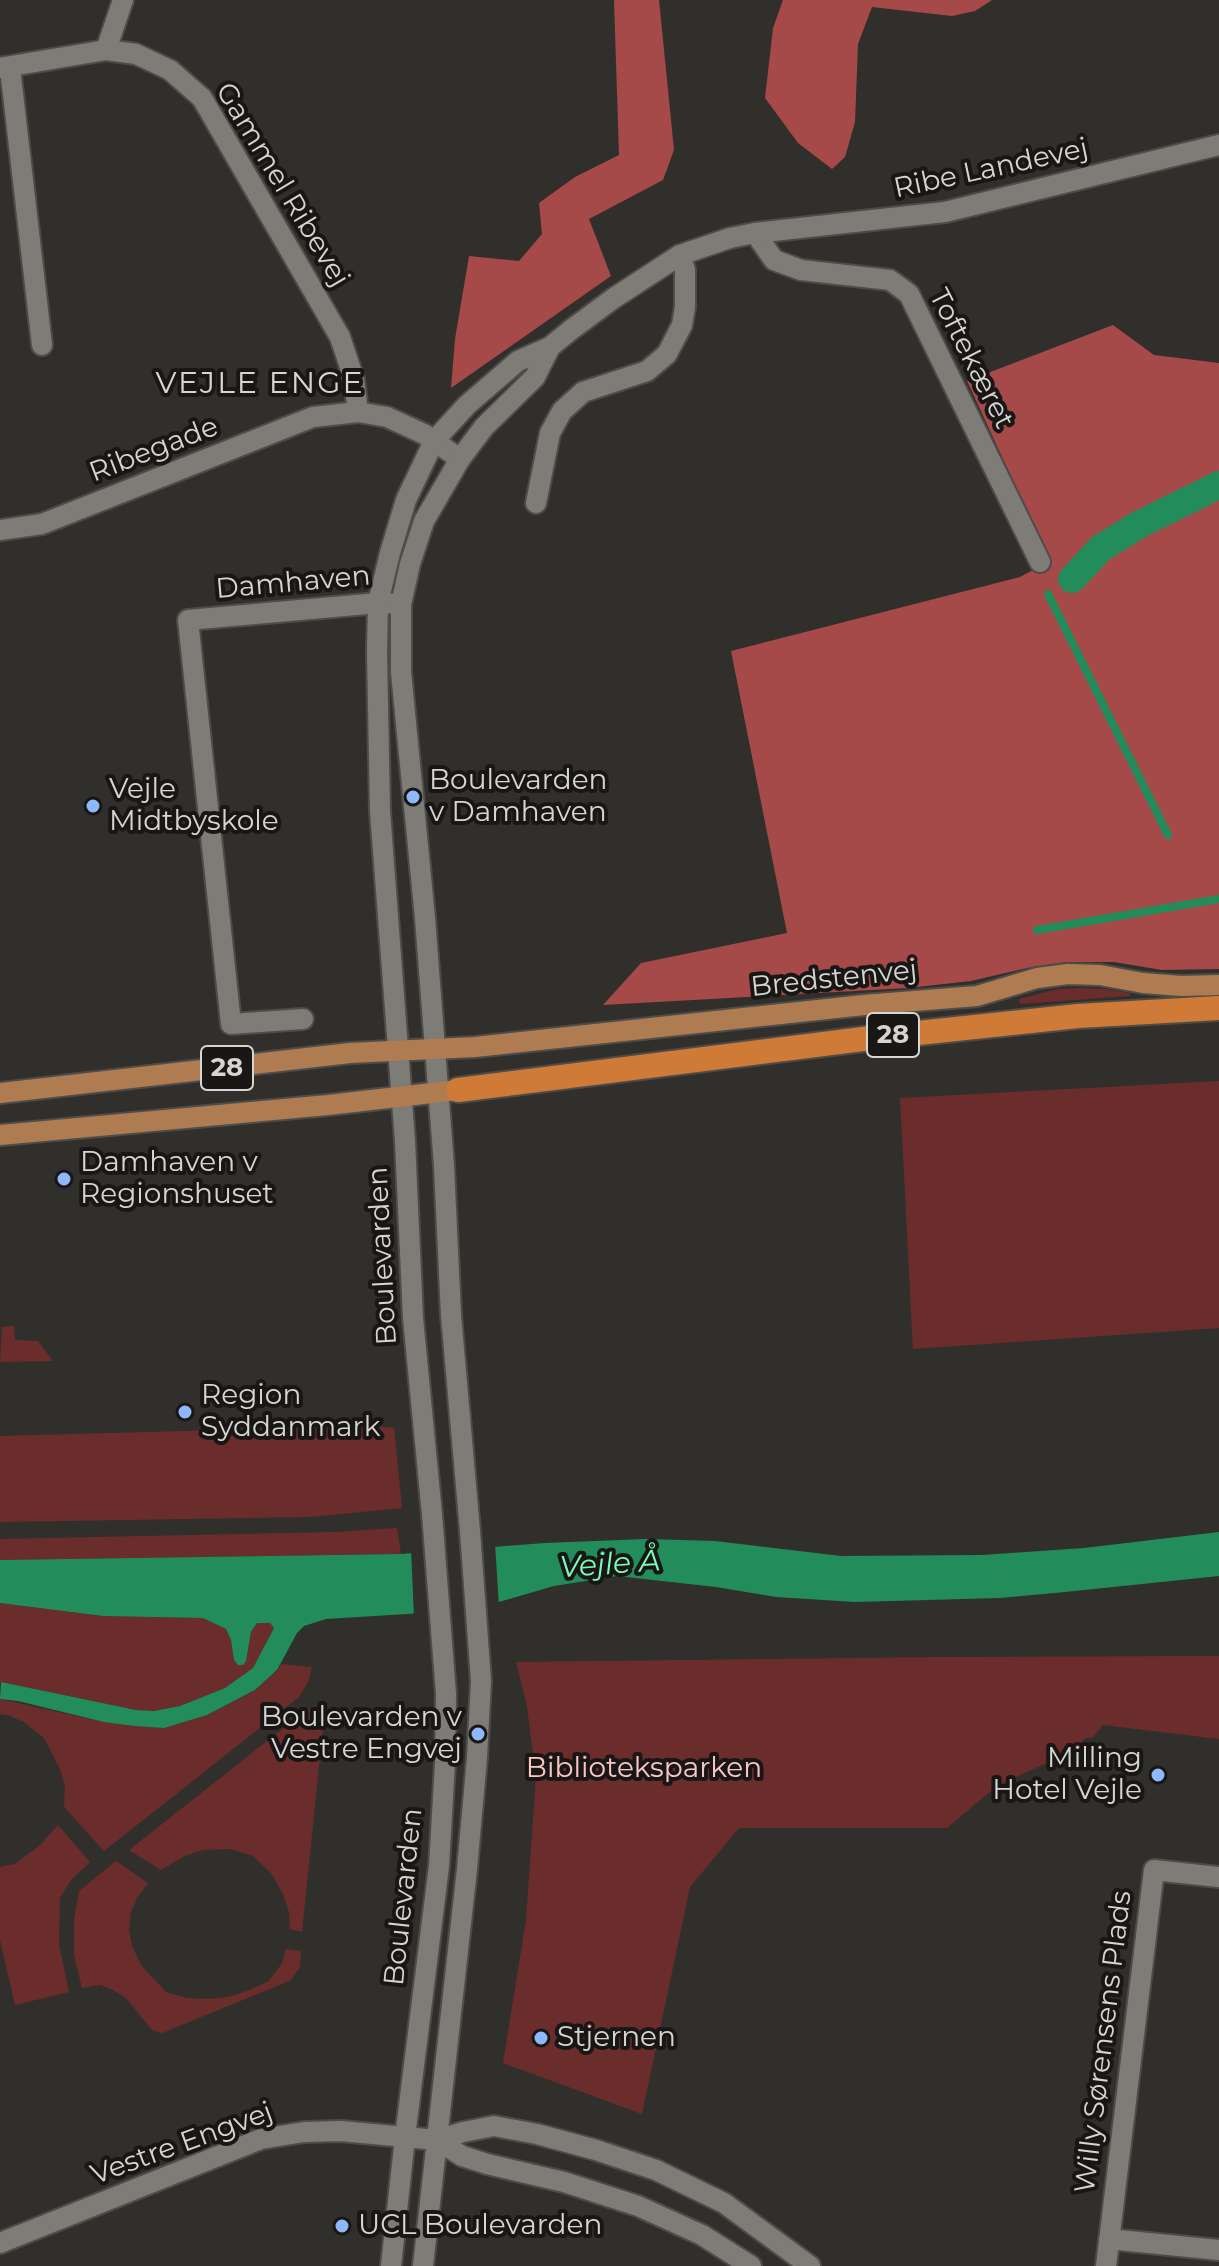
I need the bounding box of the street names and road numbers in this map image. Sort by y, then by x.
street label: Gammel Ribevej [208,77,356,293]
street label: Ribe Landevej [891,132,1091,206]
street label: Toftekæret [921,283,1021,435]
street label: Ribegade [85,410,223,490]
street label: Damhaven [214,560,372,606]
street label: Bredstenvej [749,954,919,1004]
road number: 28 [867,1013,919,1057]
road number: 28 [201,1046,253,1090]
street label: Boulevarden [362,1166,404,1346]
street label: Boulevarden [378,1806,430,1988]
street label: Willy Sørensens Plads [1069,1889,1139,2195]
street label: Vestre Engvej [86,2096,278,2192]

